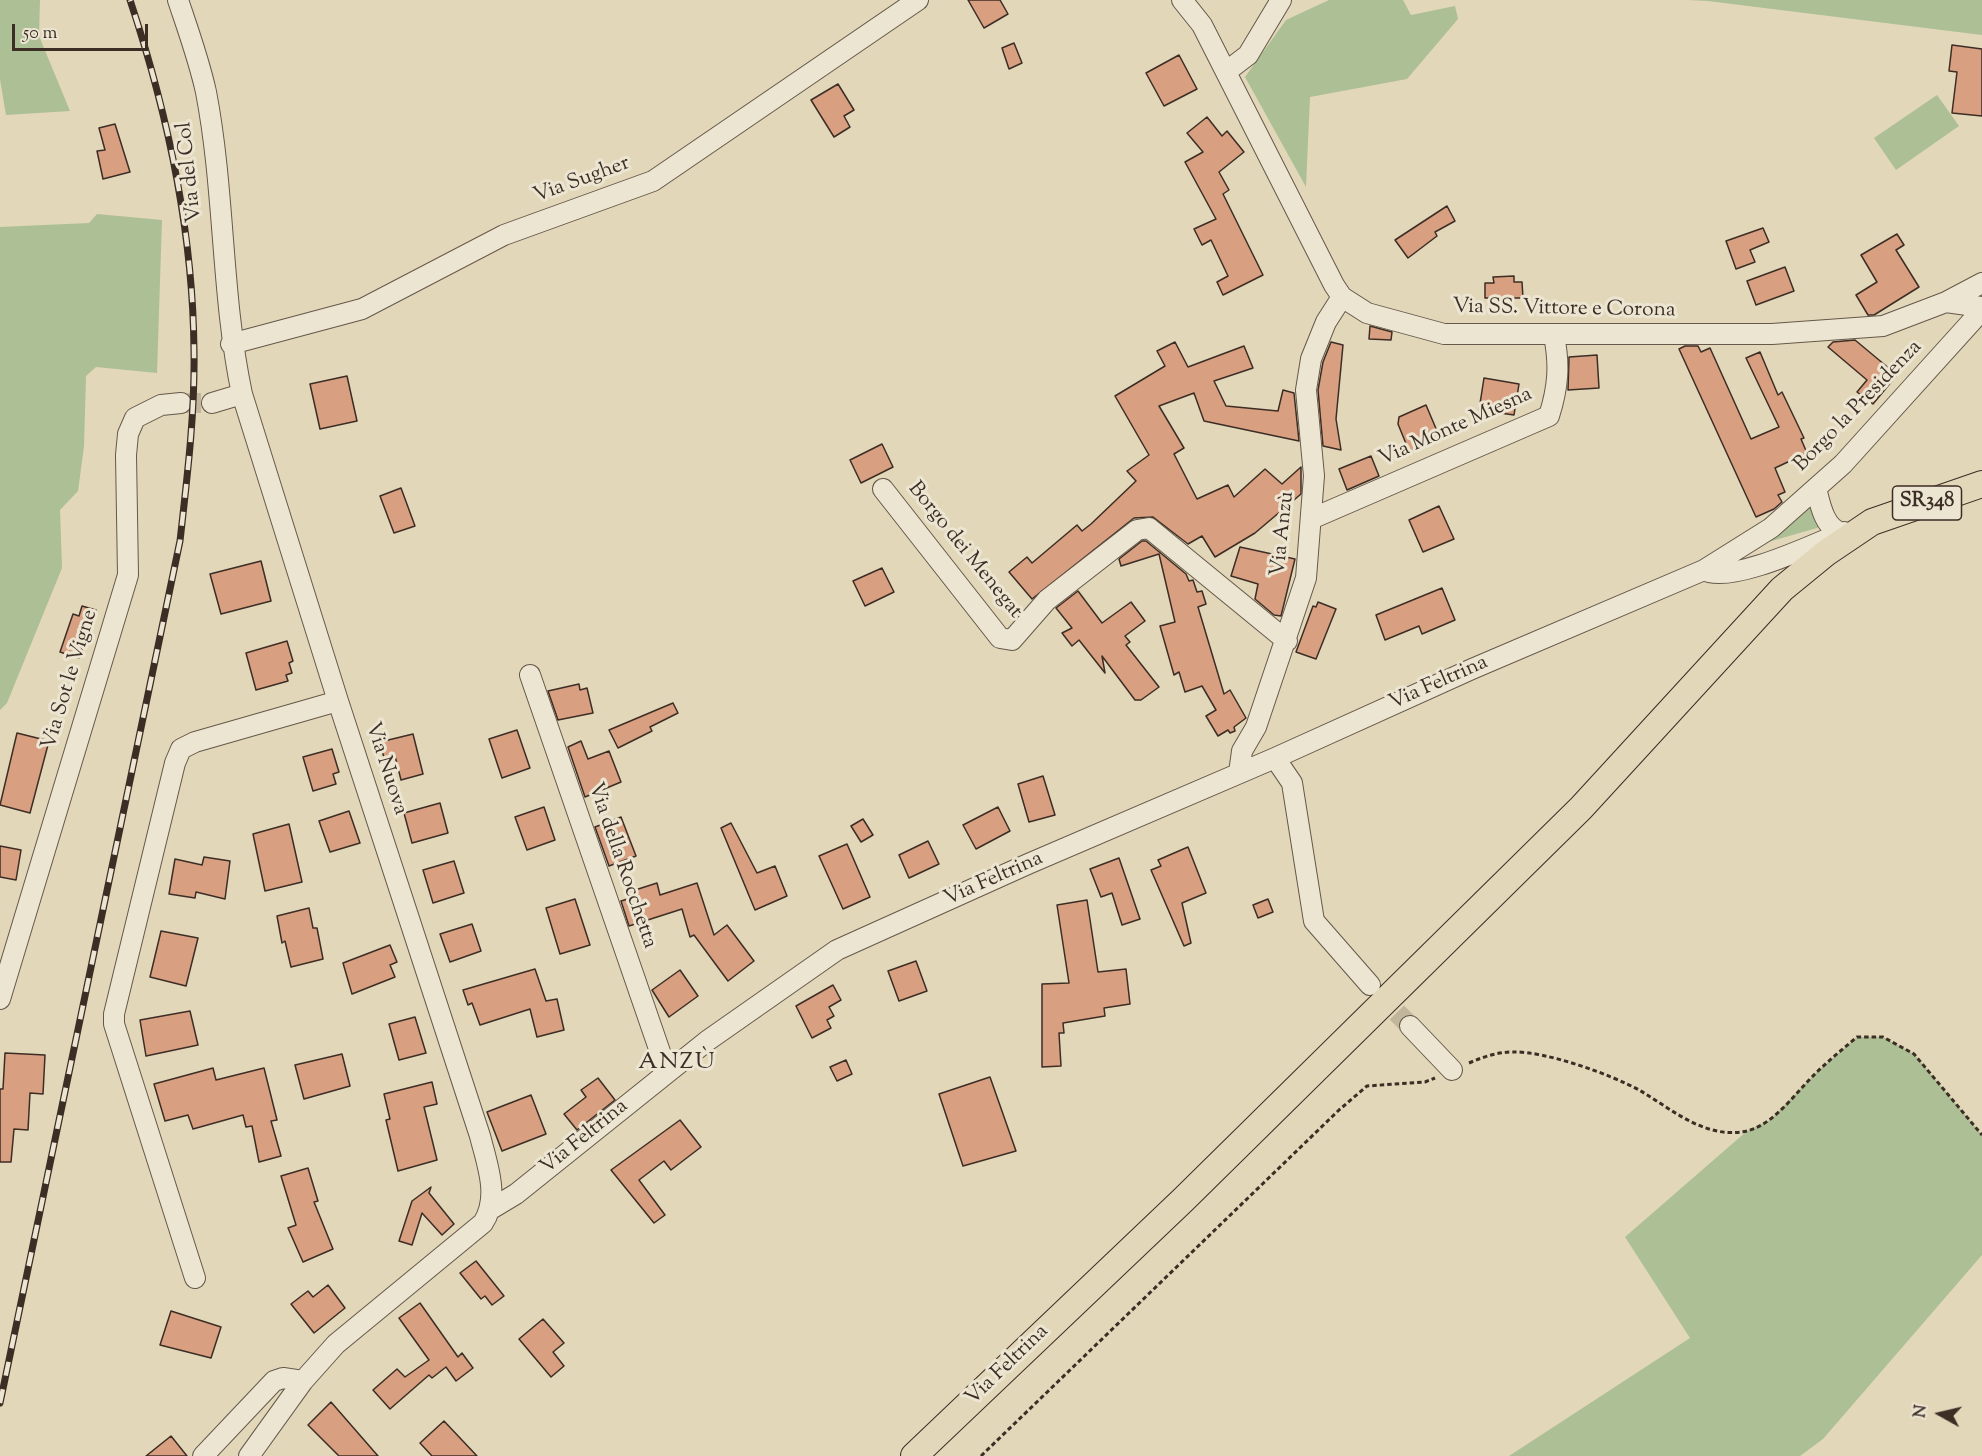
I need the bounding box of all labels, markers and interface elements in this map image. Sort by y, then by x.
scale bar [15,12,152,50]
text: 50 m [23,21,57,47]
street label: Via del Col [173,120,209,224]
street label: Via Sugher [530,152,634,210]
street label: Via SS. Vittore e Corona [1452,295,1676,325]
street label: Borgo la Presidenza [1790,336,1928,478]
street label: Via Monte Miesna [1375,383,1537,473]
street label: Borgo dei Menegat [901,478,1027,624]
road number: SR348 [1892,486,1962,520]
street label: Via Anzù [1267,490,1301,578]
street label: Via Sot le Vigne [38,607,104,753]
street label: Via Feltrina [1386,651,1492,717]
street label: Via Nuova [358,719,412,819]
street label: Via della Rocchetta [581,780,661,952]
street label: Via Feltrina [941,847,1047,913]
district label: ANZÙ [638,1050,716,1078]
street label: Via Feltrina [536,1095,634,1181]
street label: Via Feltrina [961,1320,1055,1412]
north arrow [1910,1384,1970,1444]
text: N [1909,1403,1934,1419]

